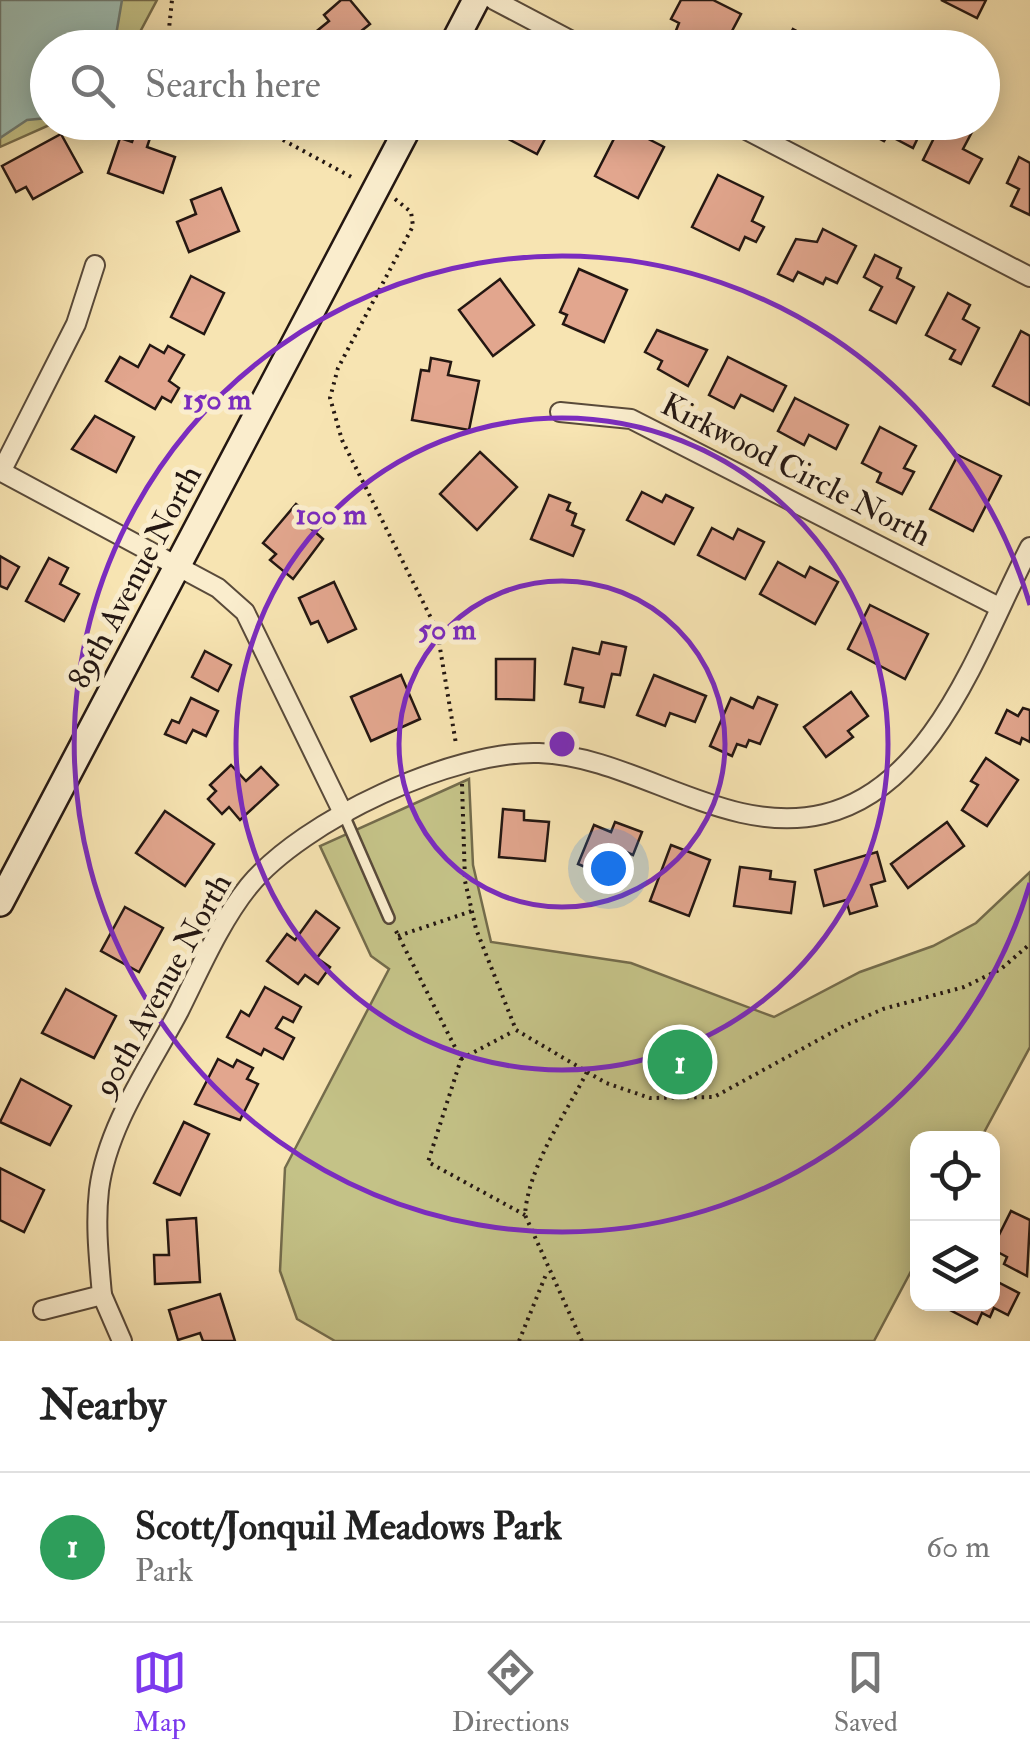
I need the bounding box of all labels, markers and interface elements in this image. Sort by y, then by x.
search box [30,30,1000,140]
icon: search [65,58,120,113]
text: Search here [145,61,321,109]
text: 150 m [183,381,252,418]
street label: Kirkwood Circle North [654,385,938,555]
street label: 89th Avenue North [59,458,211,695]
text: 100 m [296,496,367,533]
text: 50 m [418,611,477,648]
centre of rings [544,726,580,762]
your location [583,843,634,894]
street label: 90th Avenue North [84,866,241,1105]
pin: 1 [648,1024,712,1100]
map controls [910,1131,1000,1311]
button: locate [910,1131,1000,1221]
button: layers [910,1221,1000,1311]
text: Nearby [40,1380,166,1432]
text: Scott/Jonquil Meadows Park [135,1503,562,1551]
text: 1 [67,1527,78,1567]
text: 60 m [926,1527,990,1567]
text: Park [135,1551,193,1591]
tab: Map [132,1645,187,1740]
tab: Directions [452,1645,569,1740]
tab: Saved [834,1645,898,1740]

